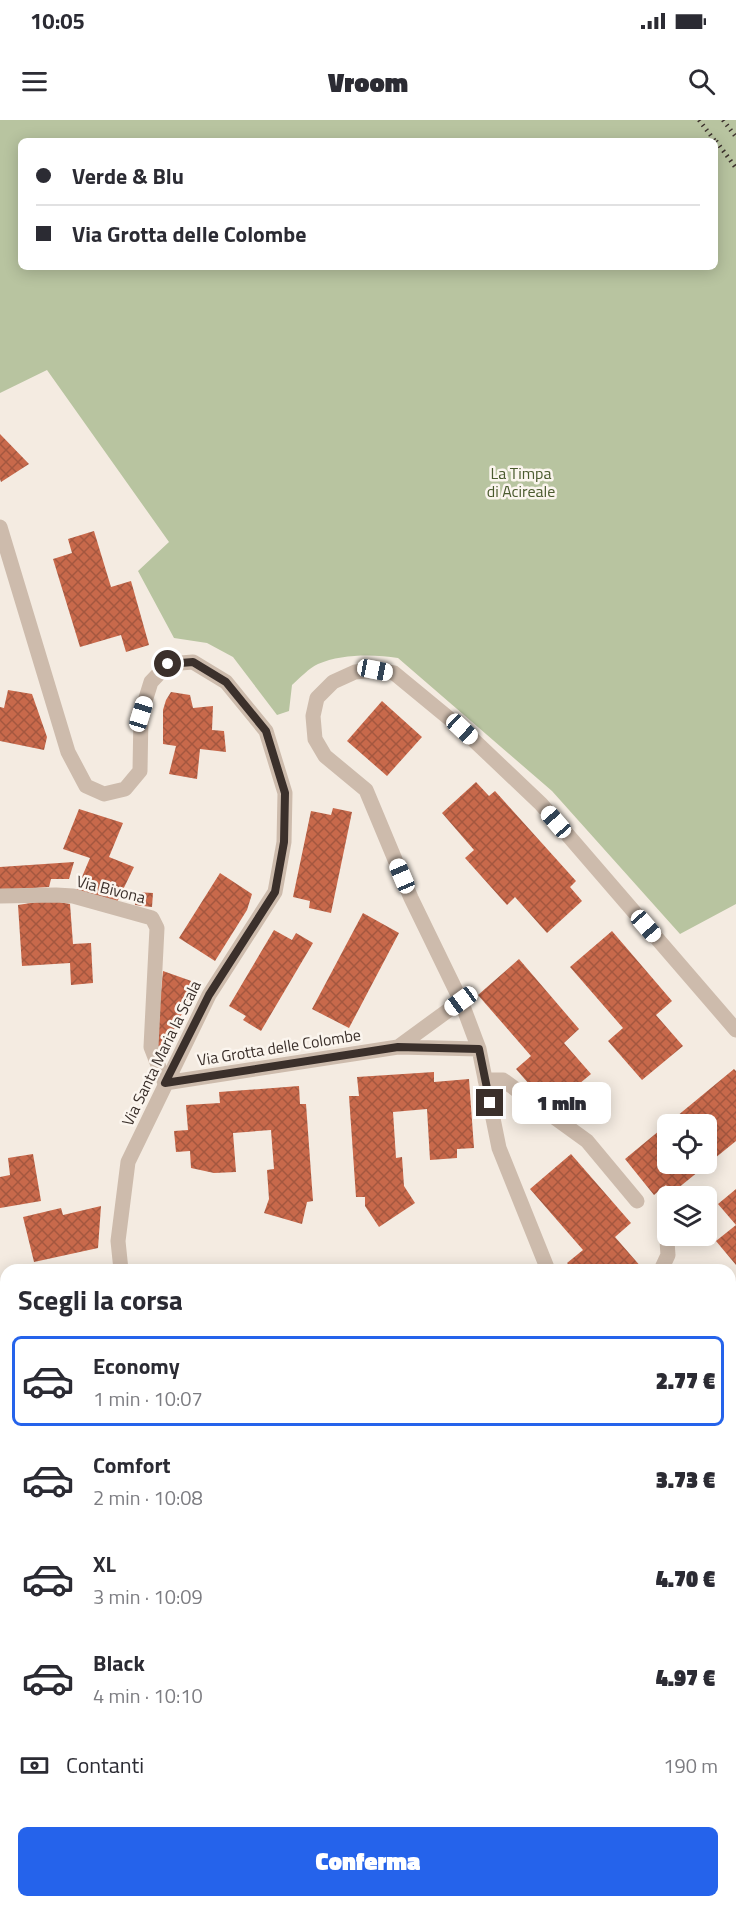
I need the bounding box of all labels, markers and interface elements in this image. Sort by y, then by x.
text: 10:05 [30,4,85,38]
text: Vroom [328,61,408,102]
icon: menu [18,65,51,98]
icon: search [685,65,718,98]
text: Verde & Blu [72,159,184,193]
text: Via Grotta delle Colombe [72,217,306,251]
park label: La Timpa di Acireale [487,461,555,503]
route start [154,650,181,677]
car [356,658,394,682]
car [127,694,155,734]
car [443,710,481,748]
car [537,803,575,841]
car [387,856,417,896]
street label: Via Bivona [74,869,148,909]
car [627,907,665,945]
street label: Via Santa Maria la Scala [115,976,207,1130]
car [441,983,481,1019]
street label: Via Grotta delle Colombe [195,1022,363,1072]
callout: 1 min [511,1082,610,1124]
text: 1 min [537,1087,586,1118]
route end [476,1089,503,1116]
map controls [657,1114,717,1246]
button: locate [657,1114,717,1174]
button: layers [657,1186,717,1246]
text: Scegli la corsa [18,1279,183,1320]
text: Economy [93,1349,180,1383]
icon: car [21,1354,75,1408]
text: 2.77 € [656,1364,715,1398]
text: 1 min · 10:07 [93,1383,203,1414]
text: Comfort [93,1448,171,1482]
icon: car [21,1453,75,1507]
text: 3.73 € [656,1463,715,1497]
text: 2 min · 10:08 [93,1482,203,1513]
text: XL [93,1547,116,1581]
icon: car [21,1552,75,1606]
text: 4.70 € [656,1562,715,1596]
text: 3 min · 10:09 [93,1581,203,1612]
text: Black [93,1646,145,1680]
icon: car [21,1651,75,1705]
text: 4.97 € [656,1661,715,1695]
text: 4 min · 10:10 [93,1680,203,1711]
text: Contanti [66,1748,144,1782]
icon: cash [18,1749,51,1782]
text: 190 m [663,1750,718,1781]
button: Conferma [18,1827,718,1896]

